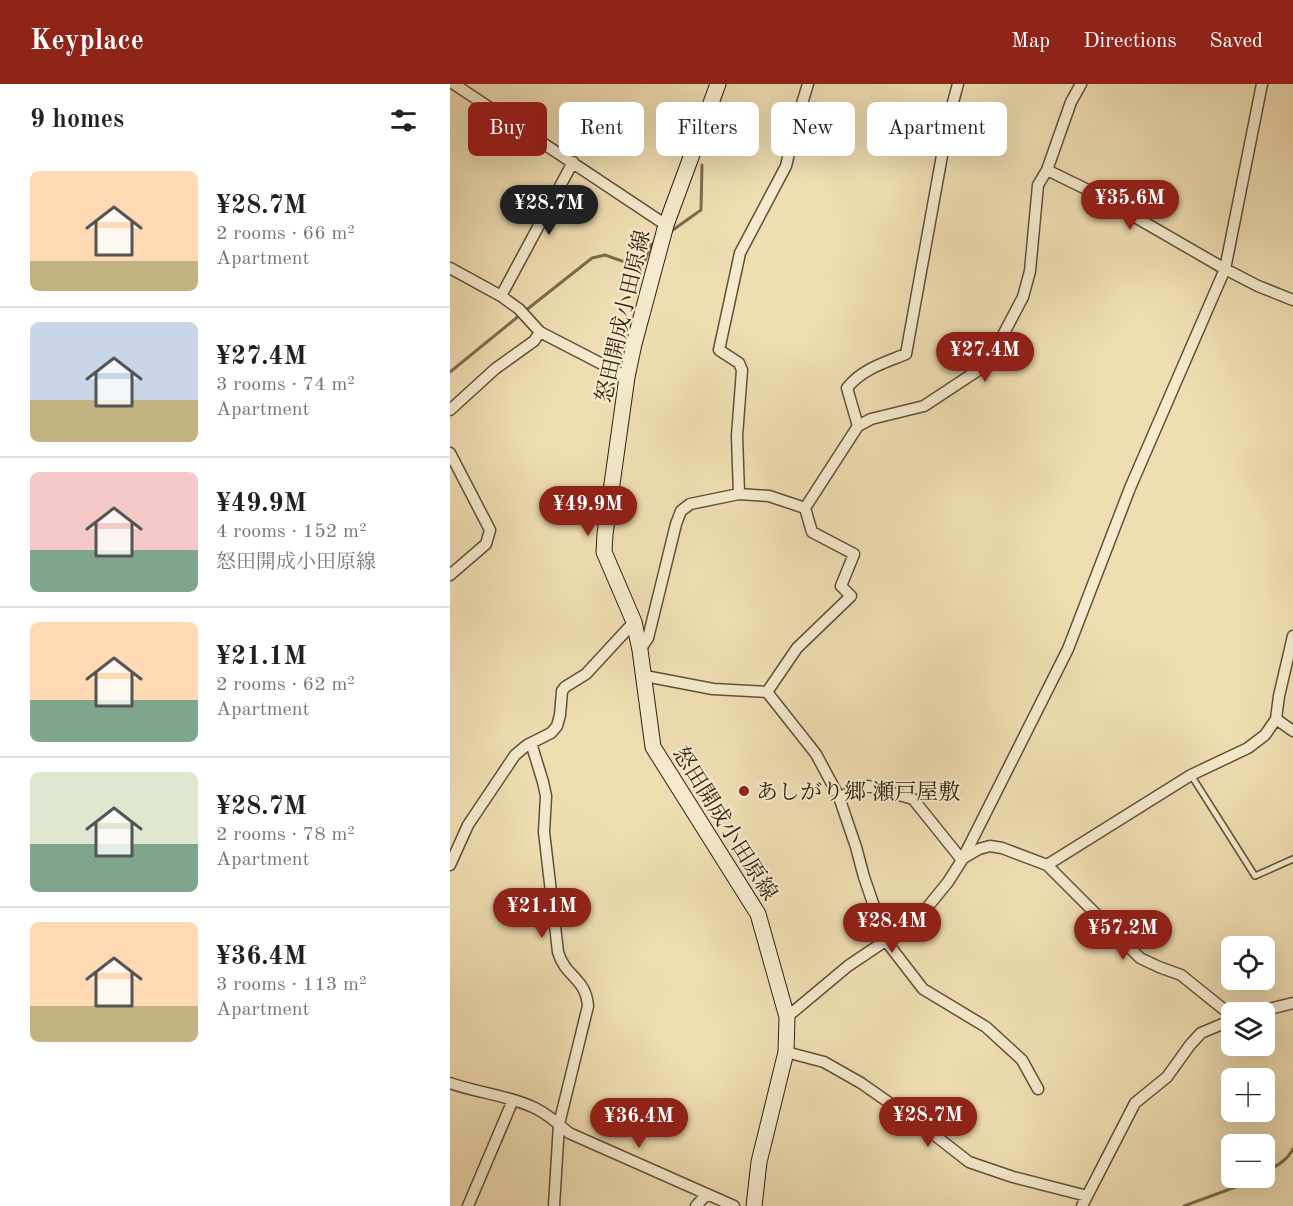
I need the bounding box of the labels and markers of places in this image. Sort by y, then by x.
pin: ¥35.6M [1081,180,1179,231]
pin: ¥28.7M [500,185,598,236]
pin: ¥27.4M [936,332,1034,383]
pin: ¥49.9M [539,486,637,537]
place label: あしがり郷 瀬戸屋敷 [756,780,960,804]
marker: あしがり郷 瀬戸屋敷 [737,784,751,798]
pin: ¥21.1M [493,888,591,939]
pin: ¥28.4M [843,903,941,954]
pin: ¥57.2M [1074,910,1172,961]
pin: ¥28.7M [879,1097,977,1148]
pin: ¥36.4M [590,1098,688,1149]

